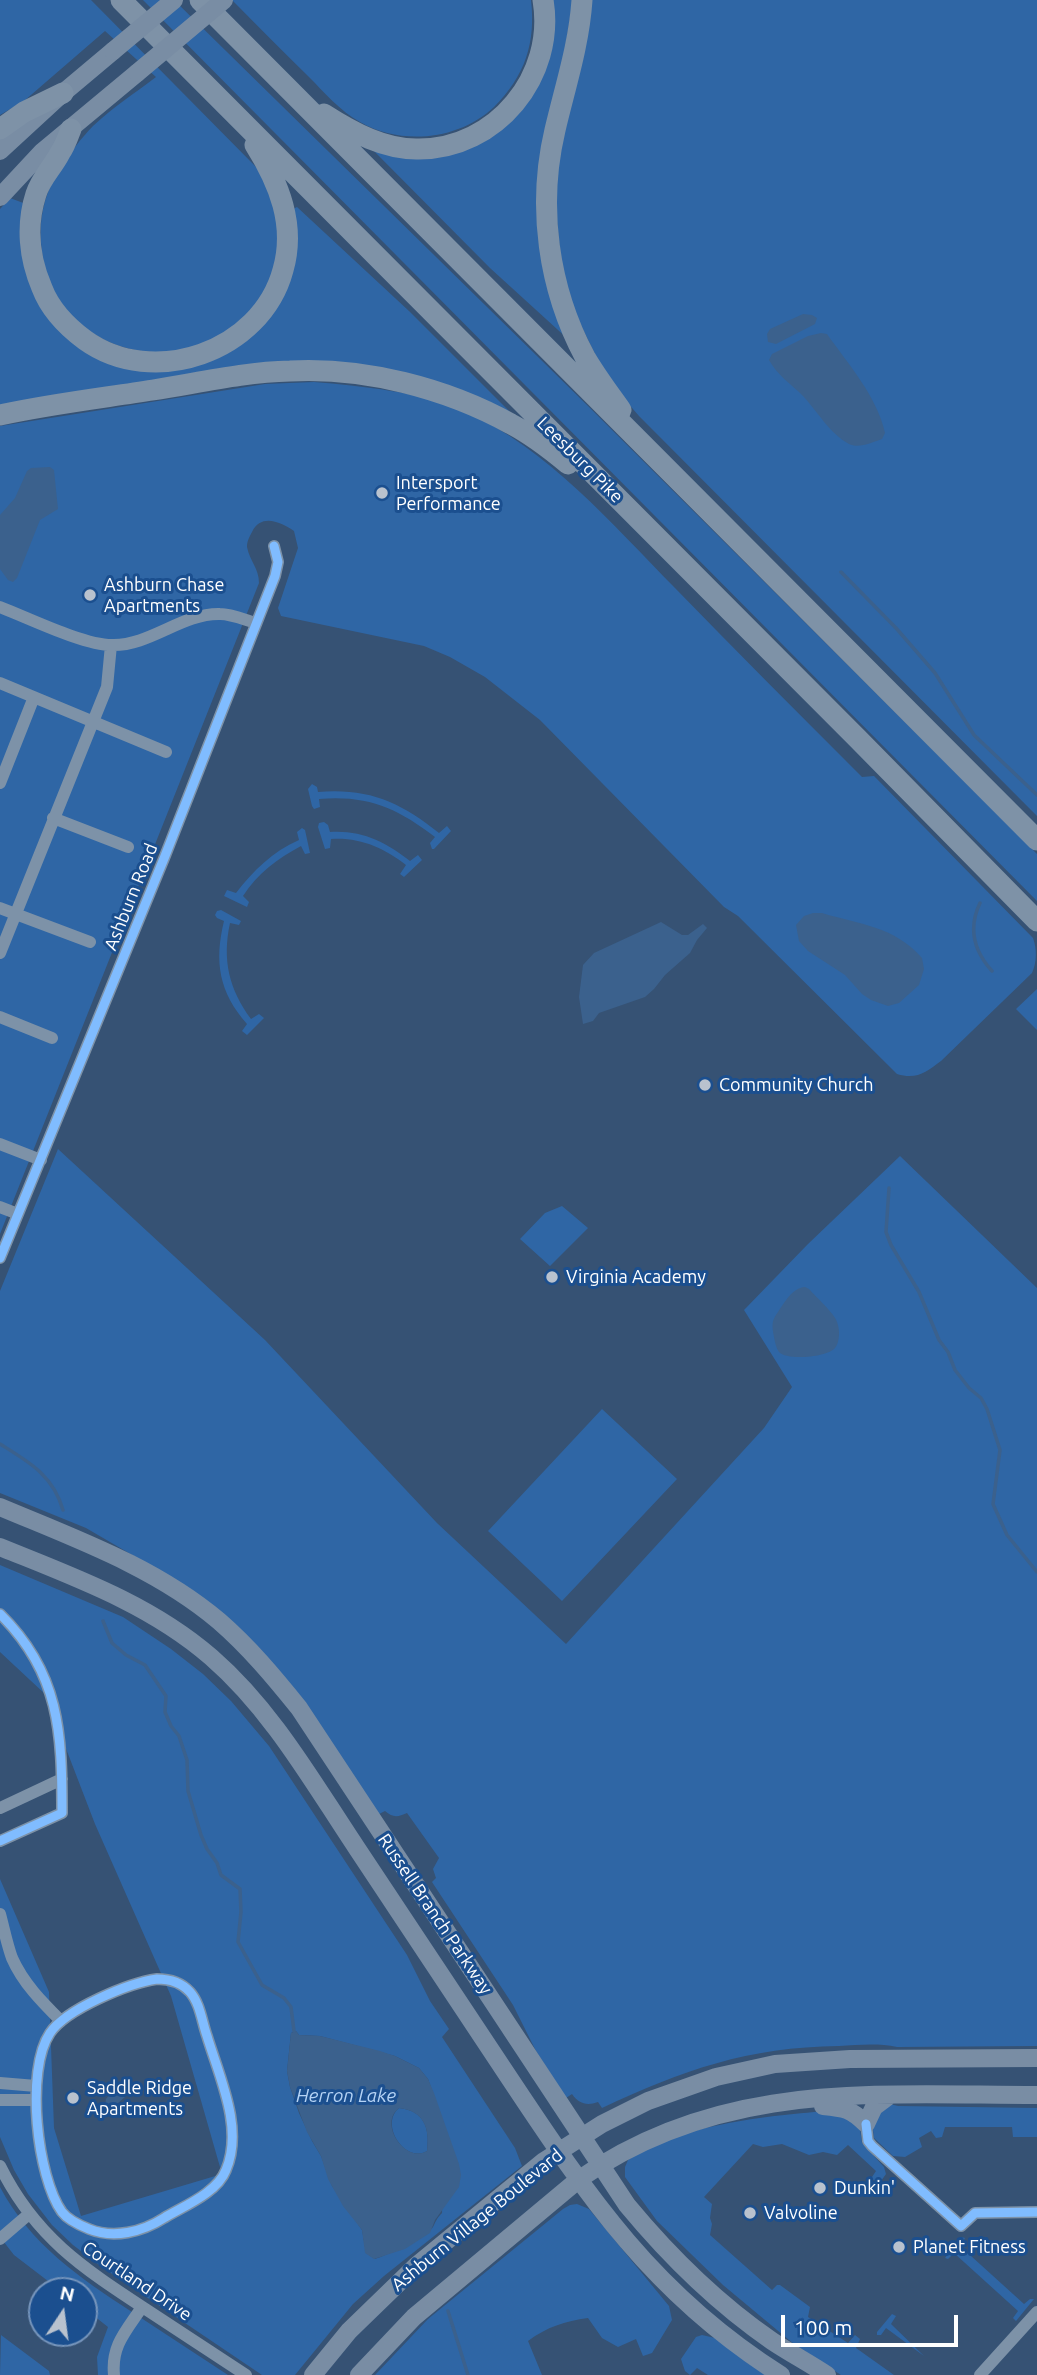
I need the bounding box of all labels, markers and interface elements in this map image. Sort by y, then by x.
street label: Leesburg Pike [532,412,628,508]
place label: Intersport Performance [396,472,501,514]
marker: Intersport Performance [374,485,390,501]
place label: Ashburn Chase Apartments [104,574,224,616]
marker: Ashburn Chase Apartments [82,587,98,603]
street label: Ashburn Road [100,840,162,954]
place label: Community Church [719,1074,873,1096]
marker: Community Church [697,1077,713,1093]
place label: Virginia Academy [566,1266,706,1288]
marker: Virginia Academy [544,1269,560,1285]
street label: Russell Branch Parkway [373,1830,497,1998]
place label: Saddle Ridge Apartments [87,2077,192,2120]
water label: Herron Lake [296,2085,396,2107]
marker: Saddle Ridge Apartments [65,2090,81,2106]
street label: Ashburn Village Boulevard [387,2144,567,2296]
place label: Dunkin' [834,2177,895,2199]
marker: Dunkin' [812,2180,828,2196]
place label: Valvoline [764,2202,838,2224]
marker: Valvoline [742,2205,758,2221]
street label: Courtland Drive [78,2236,196,2326]
place label: Planet Fitness [913,2236,1026,2258]
marker: Planet Fitness [891,2239,907,2255]
north arrow [28,2277,98,2347]
text: N [58,2281,77,2306]
scale bar [785,2302,962,2346]
text: 100 m [794,2315,852,2339]

